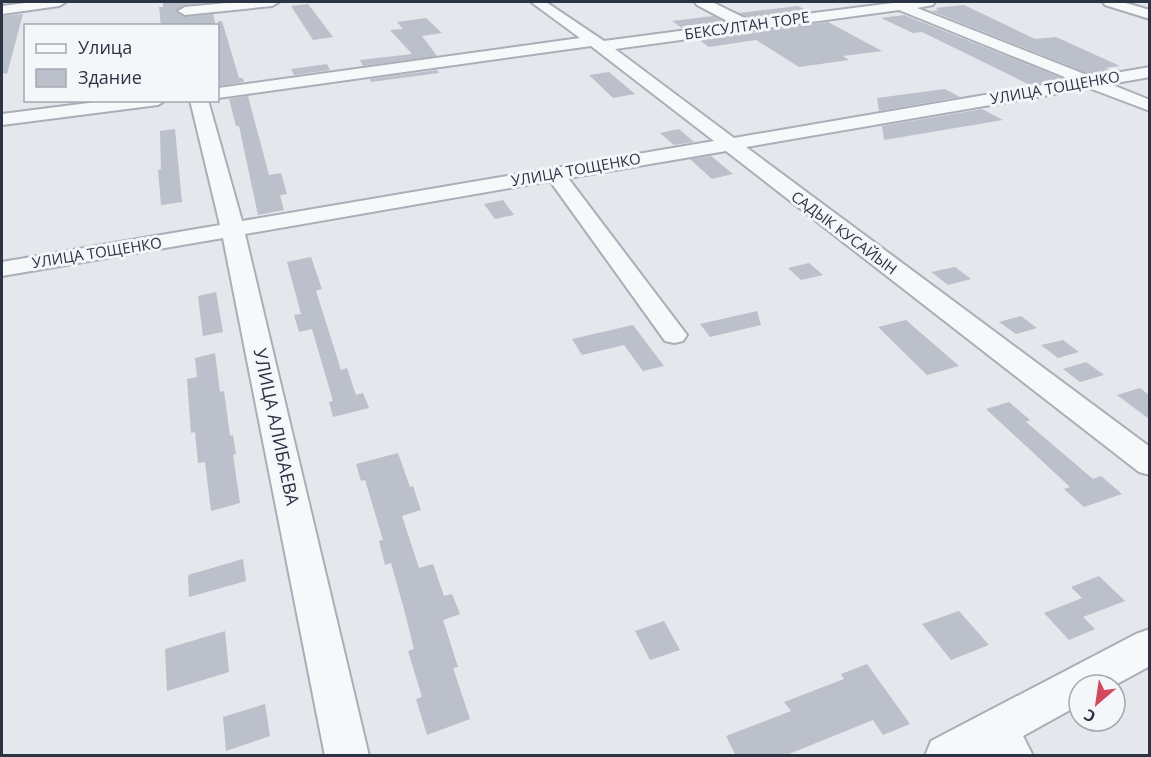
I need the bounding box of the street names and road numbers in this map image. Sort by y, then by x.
street label: БЕКСУЛТАН ТОРЕ [683,6,811,44]
street label: УЛИЦА ТОЩЕНКО [988,66,1121,108]
street label: УЛИЦА ТОЩЕНКО [509,148,642,190]
street label: САДЫК КУСАЙЫН [788,186,902,279]
street label: УЛИЦА ТОЩЕНКО [30,232,163,272]
street label: УЛИЦА АЛИБАЕВА [249,346,305,508]

